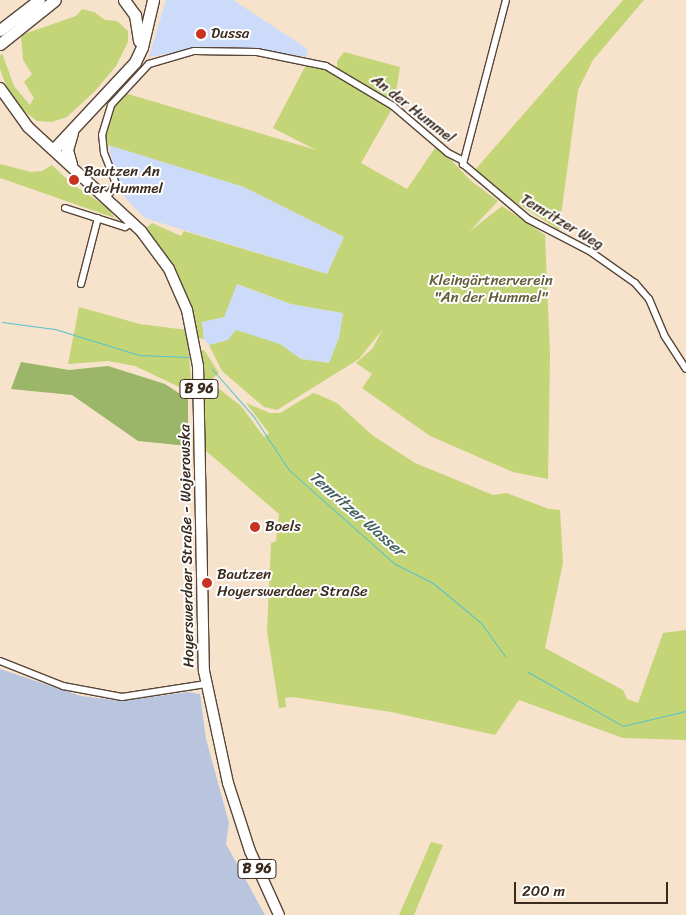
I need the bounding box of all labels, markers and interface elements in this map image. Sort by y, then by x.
place label: Dussa [211,25,249,43]
marker: Dussa [195,28,207,40]
street label: An der Hummel [368,71,458,147]
place label: Bautzen An der Hummel [84,162,163,197]
marker: Bautzen An der Hummel [68,174,80,186]
street label: Temritzer Weg [517,190,607,254]
park label: Kleingärtnerverein "An der Hummel" [429,271,553,306]
road number: B 96 [179,378,219,400]
street label: Hoyerswerdaer Straße - Wojerowska [176,424,198,668]
water label: Temritzer Wasser [305,467,409,561]
place label: Boels [265,518,301,536]
marker: Boels [249,521,261,533]
place label: Bautzen Hoyerswerdaer Straße [217,565,368,600]
marker: Bautzen Hoyerswerdaer Straße [201,577,213,589]
road number: B 96 [237,858,277,881]
scale bar [516,872,670,904]
text: 200 m [522,878,565,904]

